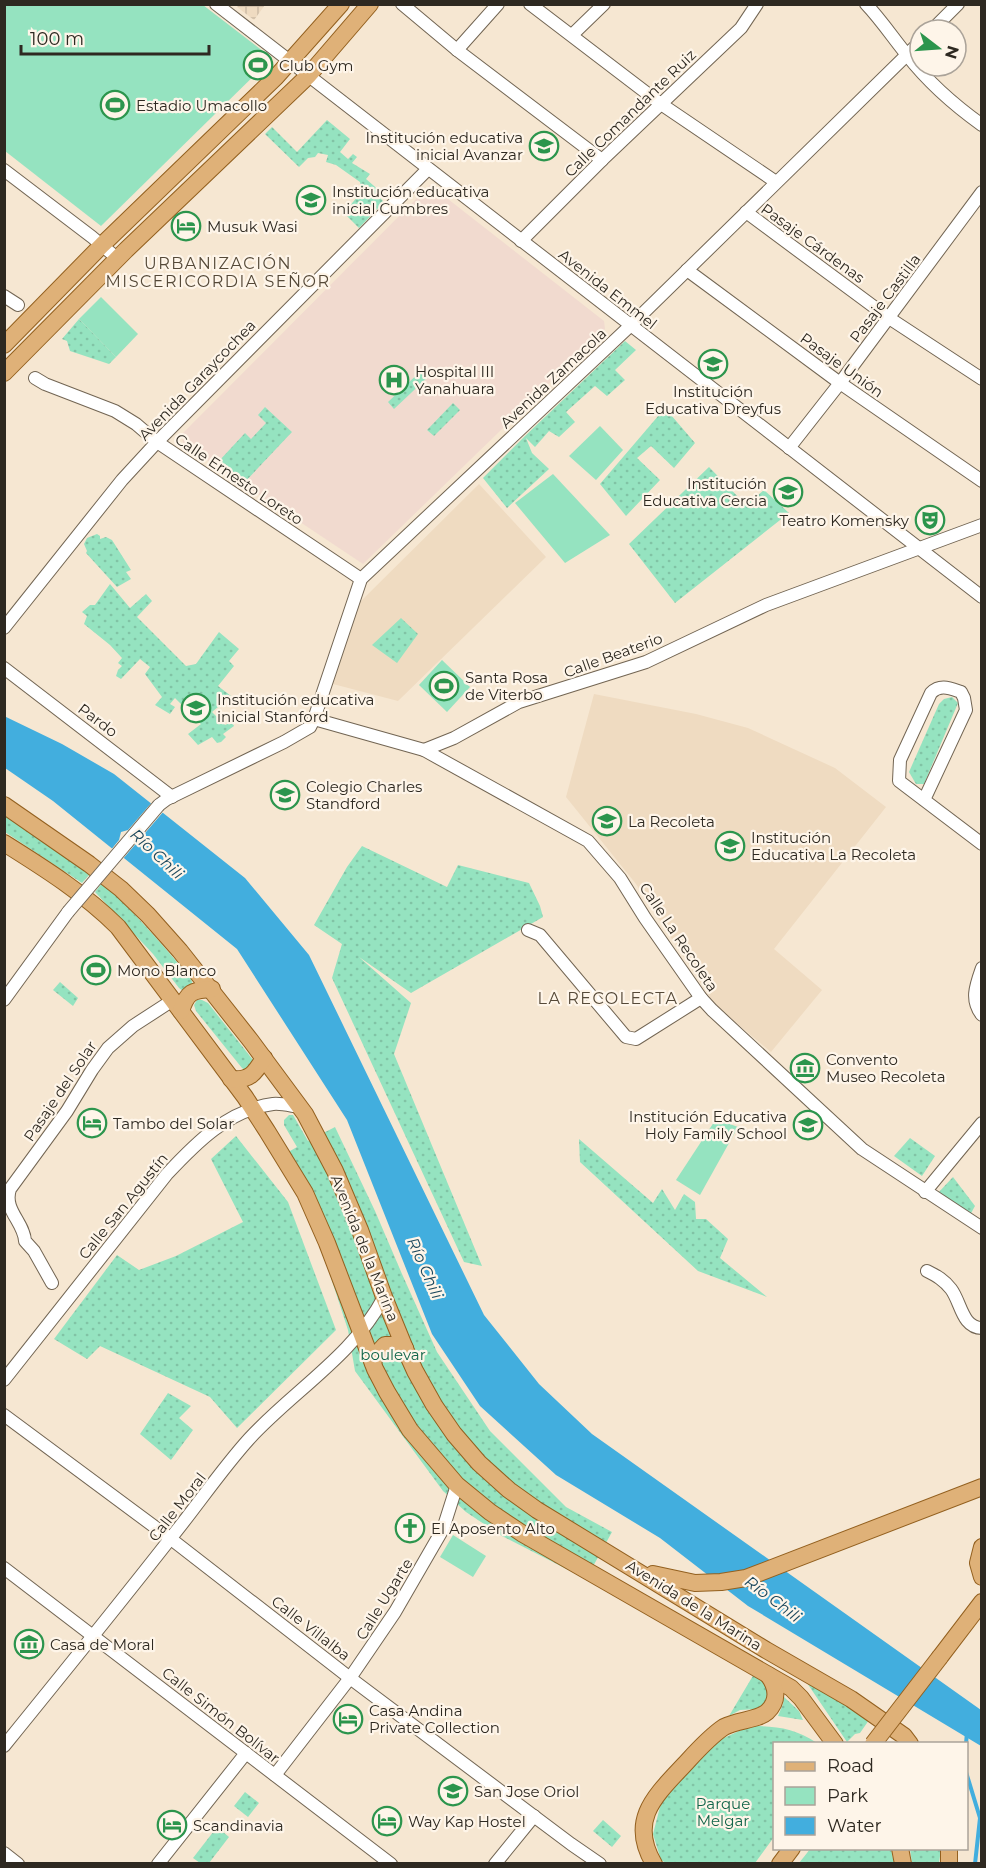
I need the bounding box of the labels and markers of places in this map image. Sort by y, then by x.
sports icon: Club Gym [242,49,274,81]
place label: Club Gym [279,56,354,75]
sports icon: Estadio Umacollo [99,89,131,121]
place label: Estadio Umacollo [136,96,267,115]
place label: Institución educativa inicial Avanzar [366,128,523,164]
school or university icon: Institución educativa inicial Avanzar [528,130,560,162]
place label: Institución educativa inicial Cumbres [332,182,489,218]
school or university icon: Institución educativa inicial Cumbres [295,184,327,216]
hotel icon: Musuk Wasi [170,210,202,242]
place label: Musuk Wasi [207,217,298,236]
school or university icon: Institución Educativa Dreyfus [697,348,729,380]
place label: Hospital III Yanahuara [415,362,495,398]
hospital icon: Hospital III Yanahuara [378,364,410,396]
place label: Institución Educativa Dreyfus [645,382,781,418]
place label: Institución Educativa Cercia [642,474,767,510]
school or university icon: Institución Educativa Cercia [772,476,804,508]
theatre icon: Teatro Komensky [914,504,946,536]
place label: Teatro Komensky [779,511,910,530]
place label: Santa Rosa de Viterbo [465,668,548,704]
sports icon: Santa Rosa de Viterbo [428,670,460,702]
place label: Institución educativa inicial Stanford [217,690,374,726]
school or university icon: Institución educativa inicial Stanford [180,692,212,724]
place label: Colegio Charles Standford [306,777,422,813]
school or university icon: Colegio Charles Standford [269,779,301,811]
school or university icon: La Recoleta [591,805,623,837]
place label: La Recoleta [628,812,715,831]
place label: Institución Educativa La Recoleta [751,828,916,864]
school or university icon: Institución Educativa La Recoleta [714,830,746,862]
sports icon: Mono Blanco [80,954,112,986]
place label: Mono Blanco [117,961,216,980]
place label: Convento Museo Recoleta [826,1050,945,1086]
museum icon: Convento Museo Recoleta [789,1052,821,1084]
hotel icon: Tambo del Solar [76,1107,108,1139]
place label: Institución Educativa Holy Family School [629,1107,787,1143]
school or university icon: Institución Educativa Holy Family School [792,1109,824,1141]
place label: Tambo del Solar [113,1114,234,1133]
church icon: El Aposento Alto [394,1512,426,1544]
place label: El Aposento Alto [431,1519,555,1538]
museum icon: Casa de Moral [13,1628,45,1660]
place label: Casa de Moral [50,1635,155,1654]
place label: Casa Andina Private Collection [369,1701,500,1737]
hotel icon: Casa Andina Private Collection [332,1703,364,1735]
school or university icon: San Jose Oriol [437,1775,469,1807]
place label: San Jose Oriol [474,1782,579,1801]
hotel icon: Way Kap Hostel [371,1805,403,1837]
hotel icon: Scandinavia [156,1809,188,1841]
place label: Way Kap Hostel [408,1812,526,1831]
place label: Scandinavia [193,1816,284,1835]

